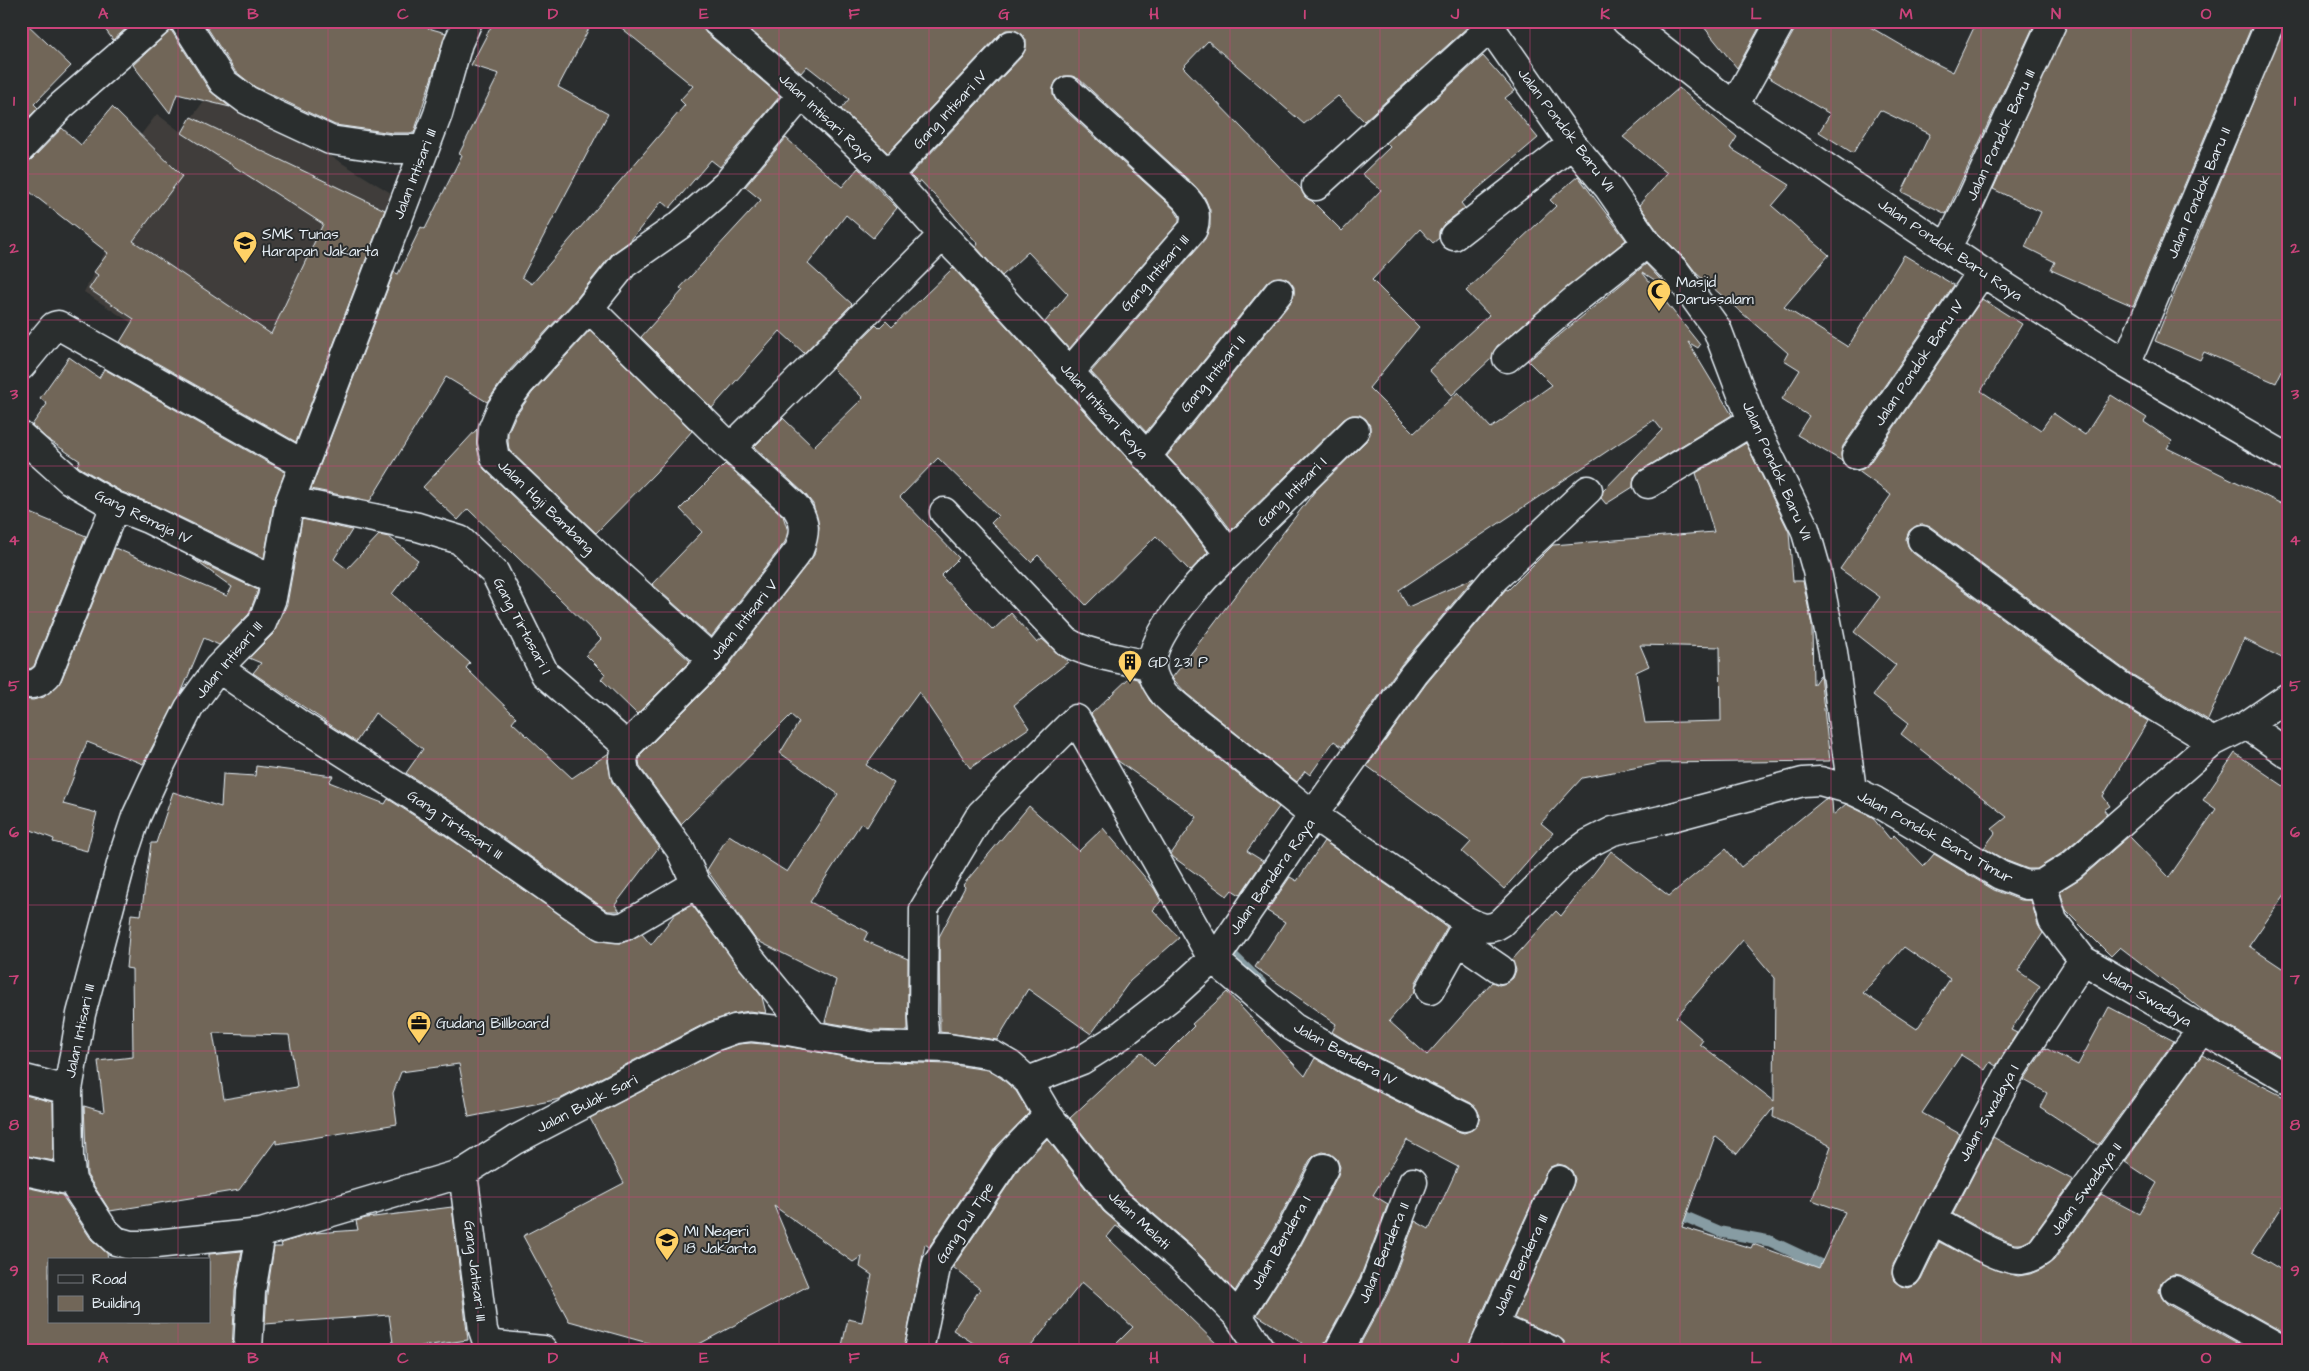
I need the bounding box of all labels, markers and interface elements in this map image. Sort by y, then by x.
text: A [98,3,109,25]
text: B [247,3,259,25]
text: C [397,3,409,25]
text: D [548,3,559,25]
text: E [699,3,709,25]
text: F [848,3,860,25]
text: G [998,3,1010,25]
text: H [1149,3,1159,25]
text: I [1304,3,1306,25]
text: J [1450,3,1460,25]
text: K [1600,3,1610,25]
text: L [1750,3,1762,25]
text: M [1899,3,1913,25]
text: N [2051,3,2061,25]
text: O [2201,3,2212,25]
street label: Jalan Pondok Baru VII [1512,64,1620,196]
street label: Gang Intisari IV [908,66,993,155]
street label: Jalan Pondok Baru III [1961,66,2041,204]
street label: Jalan Intisari Raya [773,68,878,169]
text: 1 [13,90,16,112]
text: 1 [2294,90,2297,112]
street label: Jalan Pondok Baru II [2162,124,2236,262]
street label: Jalan Intisari III [388,126,442,222]
street label: Jalan Pondok Baru Raya [1873,194,2027,307]
place label: SMK Tunas Harapan Jakarta [262,224,379,262]
school or university icon: SMK Tunas Harapan Jakarta [232,230,258,264]
street label: Gang Intisari III [1116,230,1195,317]
text: 2 [8,237,19,259]
text: 2 [2289,237,2300,259]
place label: Masjid Darussalam [1676,272,1754,310]
mosque icon: Masjid Darussalam [1646,278,1672,312]
street label: Jalan Pondok Baru IV [1869,295,1969,430]
street label: Gang Intisari II [1175,331,1251,418]
street label: Jalan Intisari Raya [1054,358,1153,465]
text: 3 [9,383,19,405]
text: 3 [2290,383,2300,405]
street label: Jalan Pondok Baru VII [1737,398,1817,544]
street label: Gang Intisari I [1252,452,1332,532]
street label: Jalan Haji Bambang [492,455,600,560]
street label: Gang Remaja IV [91,484,195,551]
text: 4 [9,529,20,551]
text: 4 [2290,529,2301,551]
street label: Gang Tirtasari I [487,574,556,679]
street label: Jalan Intisari V [705,575,783,665]
street label: Jalan Intisari III [190,617,268,703]
building icon: GD 231 P [1117,649,1143,683]
place label: GD 231 P [1148,652,1208,673]
text: 5 [8,675,20,697]
text: 5 [2289,675,2301,697]
street label: Gang Tirtasari III [402,785,507,866]
street label: Jalan Pondok Baru Timur [1853,785,2017,889]
street label: Jalan Bendera Raya [1224,814,1321,940]
text: 6 [9,821,19,843]
text: 6 [2290,821,2300,843]
street label: Jalan Swadaya [2098,964,2196,1033]
text: 7 [8,968,19,990]
text: 7 [2289,968,2300,990]
street label: Jalan Intisari III [60,982,100,1080]
office icon: Gudang Billboard [406,1010,432,1044]
place label: Gudang Billboard [436,1013,549,1035]
street label: Jalan Bendera IV [1290,1017,1401,1091]
street label: Jalan Swadaya I [1954,1061,2025,1166]
street label: Jalan Bulak Sari [533,1069,642,1138]
text: 8 [9,1114,20,1136]
text: 8 [2290,1114,2301,1136]
street label: Jalan Swadaya II [2045,1138,2128,1240]
street label: Gang Dul Tipe [931,1178,1000,1268]
street label: Jalan Melati [1103,1186,1175,1255]
street label: Jalan Bendera I [1246,1192,1316,1294]
street label: Jalan Bendera II [1353,1199,1415,1307]
street label: Jalan Bendera III [1488,1211,1554,1319]
street label: Gang Jatisari III [457,1219,492,1323]
place label: MI Negeri 18 Jakarta [684,1221,756,1259]
school or university icon: MI Negeri 18 Jakarta [654,1227,680,1261]
legend [48,1258,210,1324]
text: 9 [9,1260,19,1282]
text: 9 [2290,1260,2300,1282]
text: Road [92,1269,127,1290]
text: Building [92,1293,140,1315]
text: A [98,1347,109,1369]
text: B [247,1347,259,1369]
text: C [397,1347,409,1369]
text: D [548,1347,559,1369]
text: E [699,1347,709,1369]
text: F [848,1347,860,1369]
text: G [998,1347,1010,1369]
text: H [1149,1347,1159,1369]
text: I [1304,1347,1306,1369]
text: J [1450,1347,1460,1369]
text: K [1600,1347,1610,1369]
text: L [1750,1347,1762,1369]
text: M [1899,1347,1913,1369]
text: N [2051,1347,2061,1369]
text: O [2201,1347,2212,1369]

